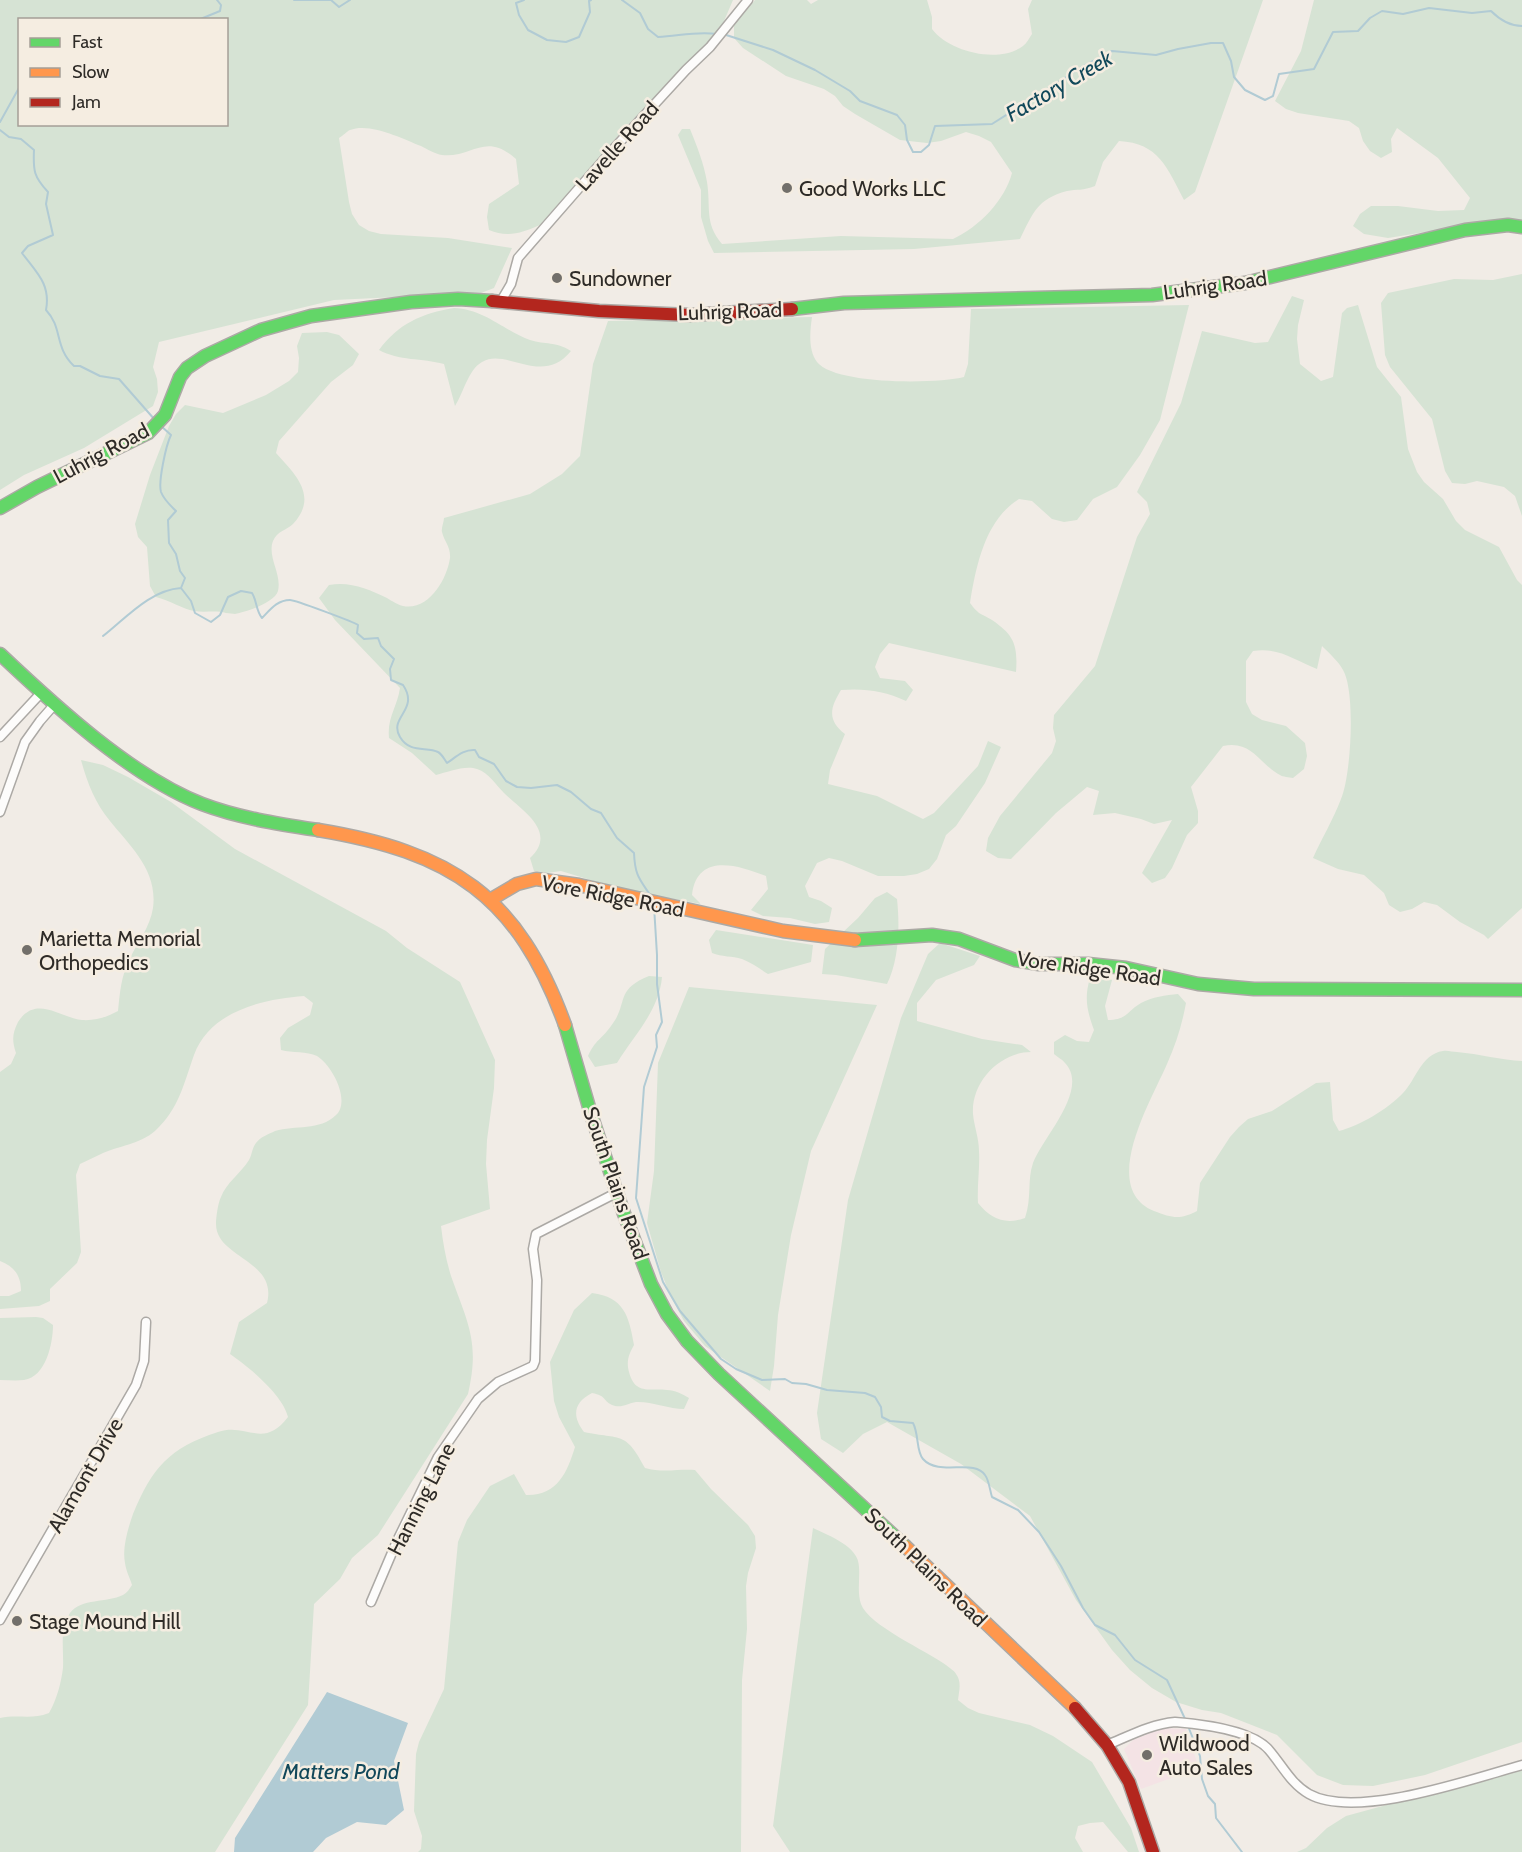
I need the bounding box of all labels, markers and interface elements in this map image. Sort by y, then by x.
legend [18,18,228,126]
text: Fast [72,31,103,53]
water label: Factory Creek [1001,44,1118,127]
text: Slow [72,61,109,83]
text: Jam [71,91,101,113]
street label: Lavelle Road [570,96,664,196]
place label: Good Works LLC [799,176,946,201]
marker: Good Works LLC [780,181,794,195]
street label: Luhrig Road [1161,265,1269,305]
place label: Sundowner [569,266,672,291]
marker: Sundowner [550,271,564,285]
street label: Luhrig Road [677,297,783,325]
street label: Luhrig Road [49,417,153,489]
street label: Vore Ridge Road [539,870,687,922]
place label: Marietta Memorial Orthopedics [39,926,200,975]
marker: Marietta Memorial Orthopedics [20,943,34,957]
street label: Vore Ridge Road [1015,946,1163,990]
street label: South Plains Road [578,1103,654,1263]
street label: Alamont Drive [42,1413,128,1537]
street label: Hanning Lane [382,1438,460,1559]
street label: South Plains Road [860,1502,992,1632]
place label: Stage Mound Hill [29,1609,181,1634]
marker: Stage Mound Hill [10,1614,24,1628]
place label: Wildwood Auto Sales [1159,1731,1253,1780]
marker: Wildwood Auto Sales [1140,1748,1154,1762]
water label: Matters Pond [281,1758,400,1785]

